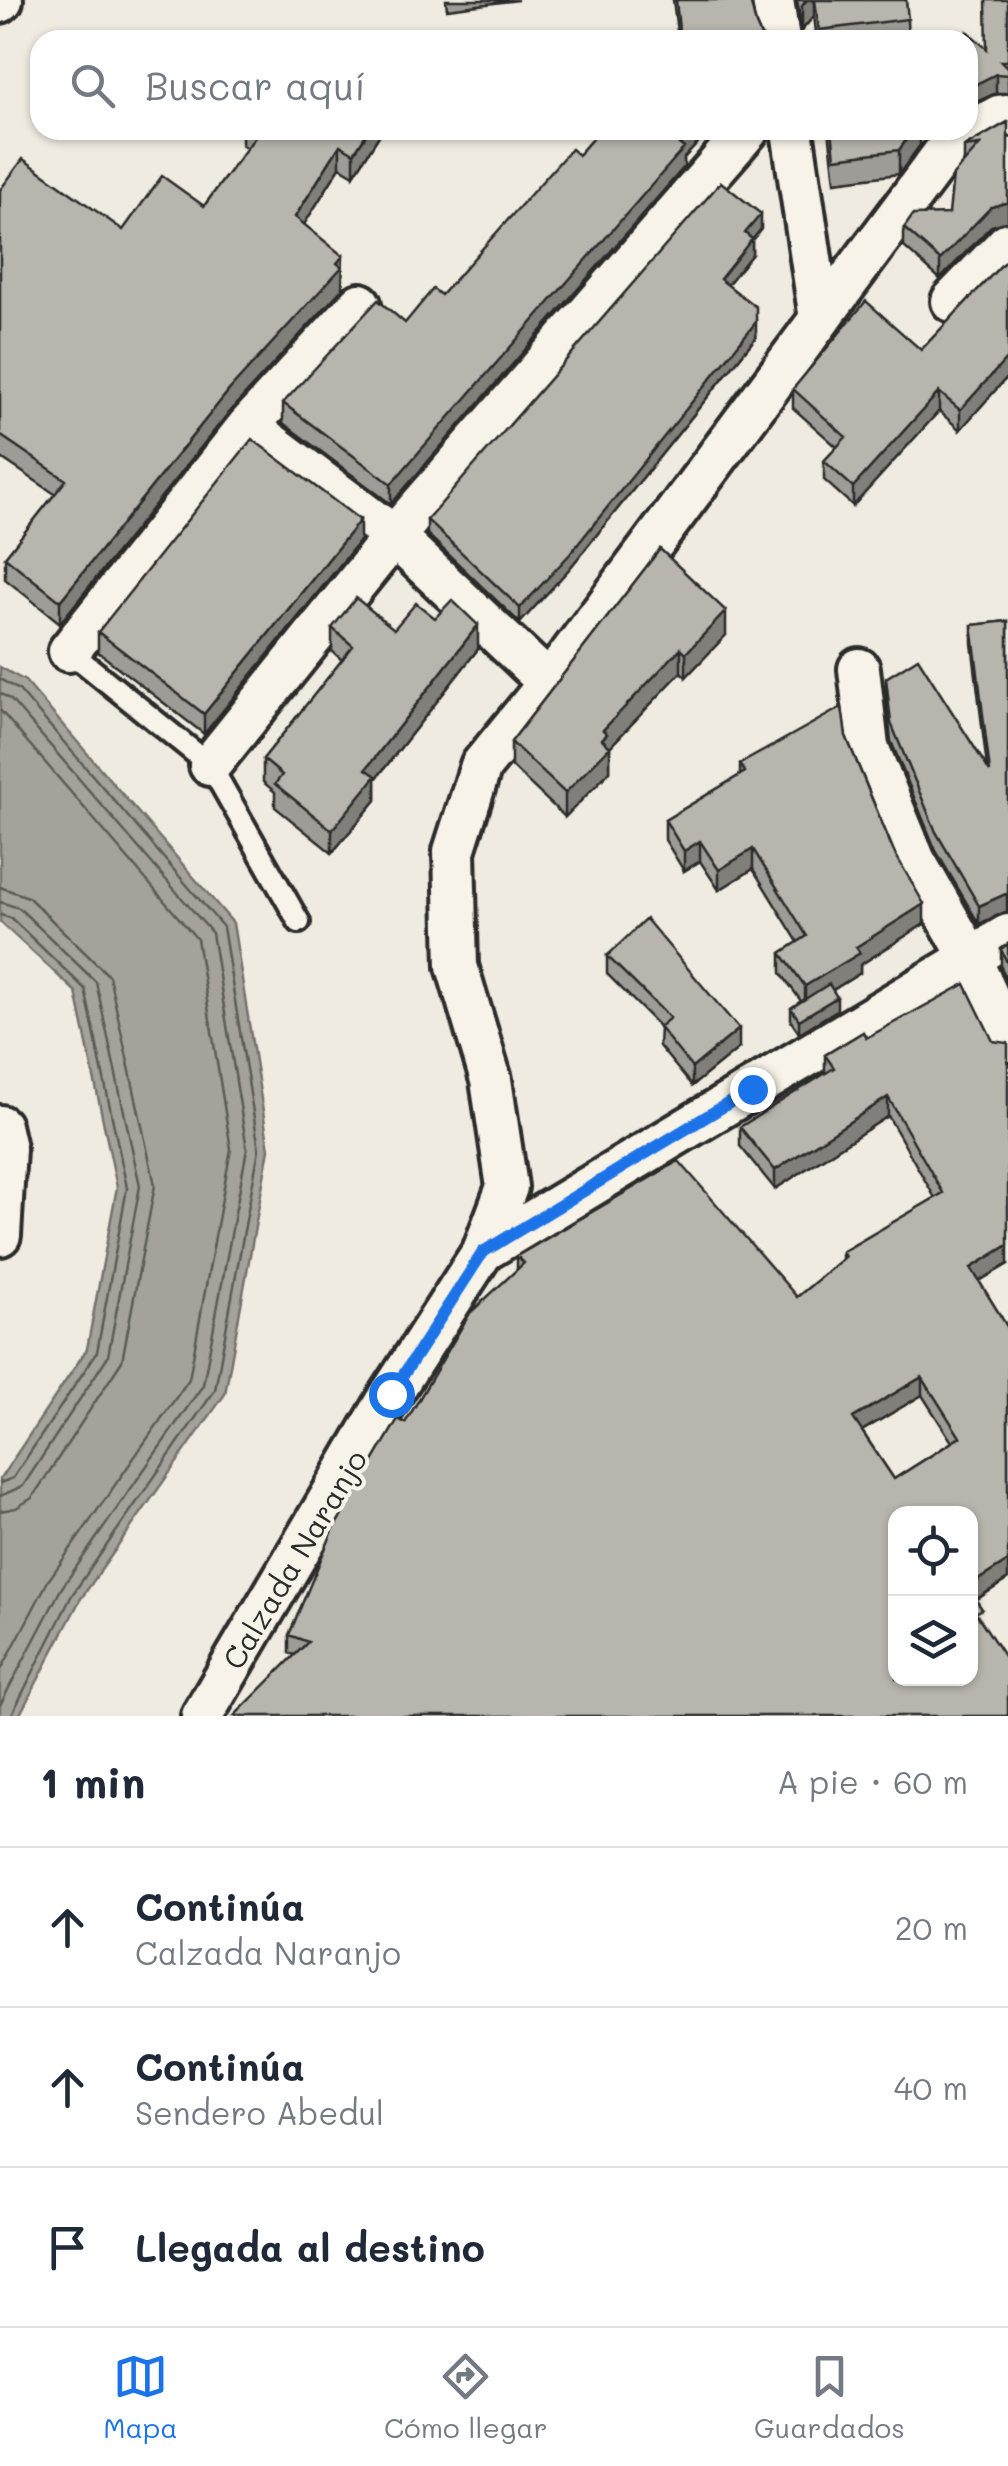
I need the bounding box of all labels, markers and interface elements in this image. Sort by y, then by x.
search box [30,30,978,140]
icon: search [65,58,120,113]
text: Buscar aquí [145,60,366,110]
route end [730,1067,776,1113]
route start [369,1372,415,1418]
street label: Calzada Naranjo [213,1442,375,1676]
map controls [888,1506,978,1686]
button: locate [888,1506,978,1596]
button: layers [888,1596,978,1686]
text: 1 min [40,1754,145,1809]
text: A pie · 60 m [777,1760,968,1802]
text: Continúa [135,1881,305,1931]
icon: ahead [40,1900,95,1955]
text: 20 m [895,1906,968,1948]
text: Calzada Naranjo [135,1931,401,1973]
text: Continúa [135,2041,305,2091]
icon: ahead [40,2060,95,2115]
text: 40 m [894,2066,968,2108]
text: Sendero Abedul [135,2091,384,2133]
icon: arrive [40,2220,95,2275]
text: Llegada al destino [135,2222,485,2272]
tab: Mapa [103,2349,178,2445]
tab: Cómo llegar [384,2349,548,2445]
tab: Guardados [754,2349,905,2445]

